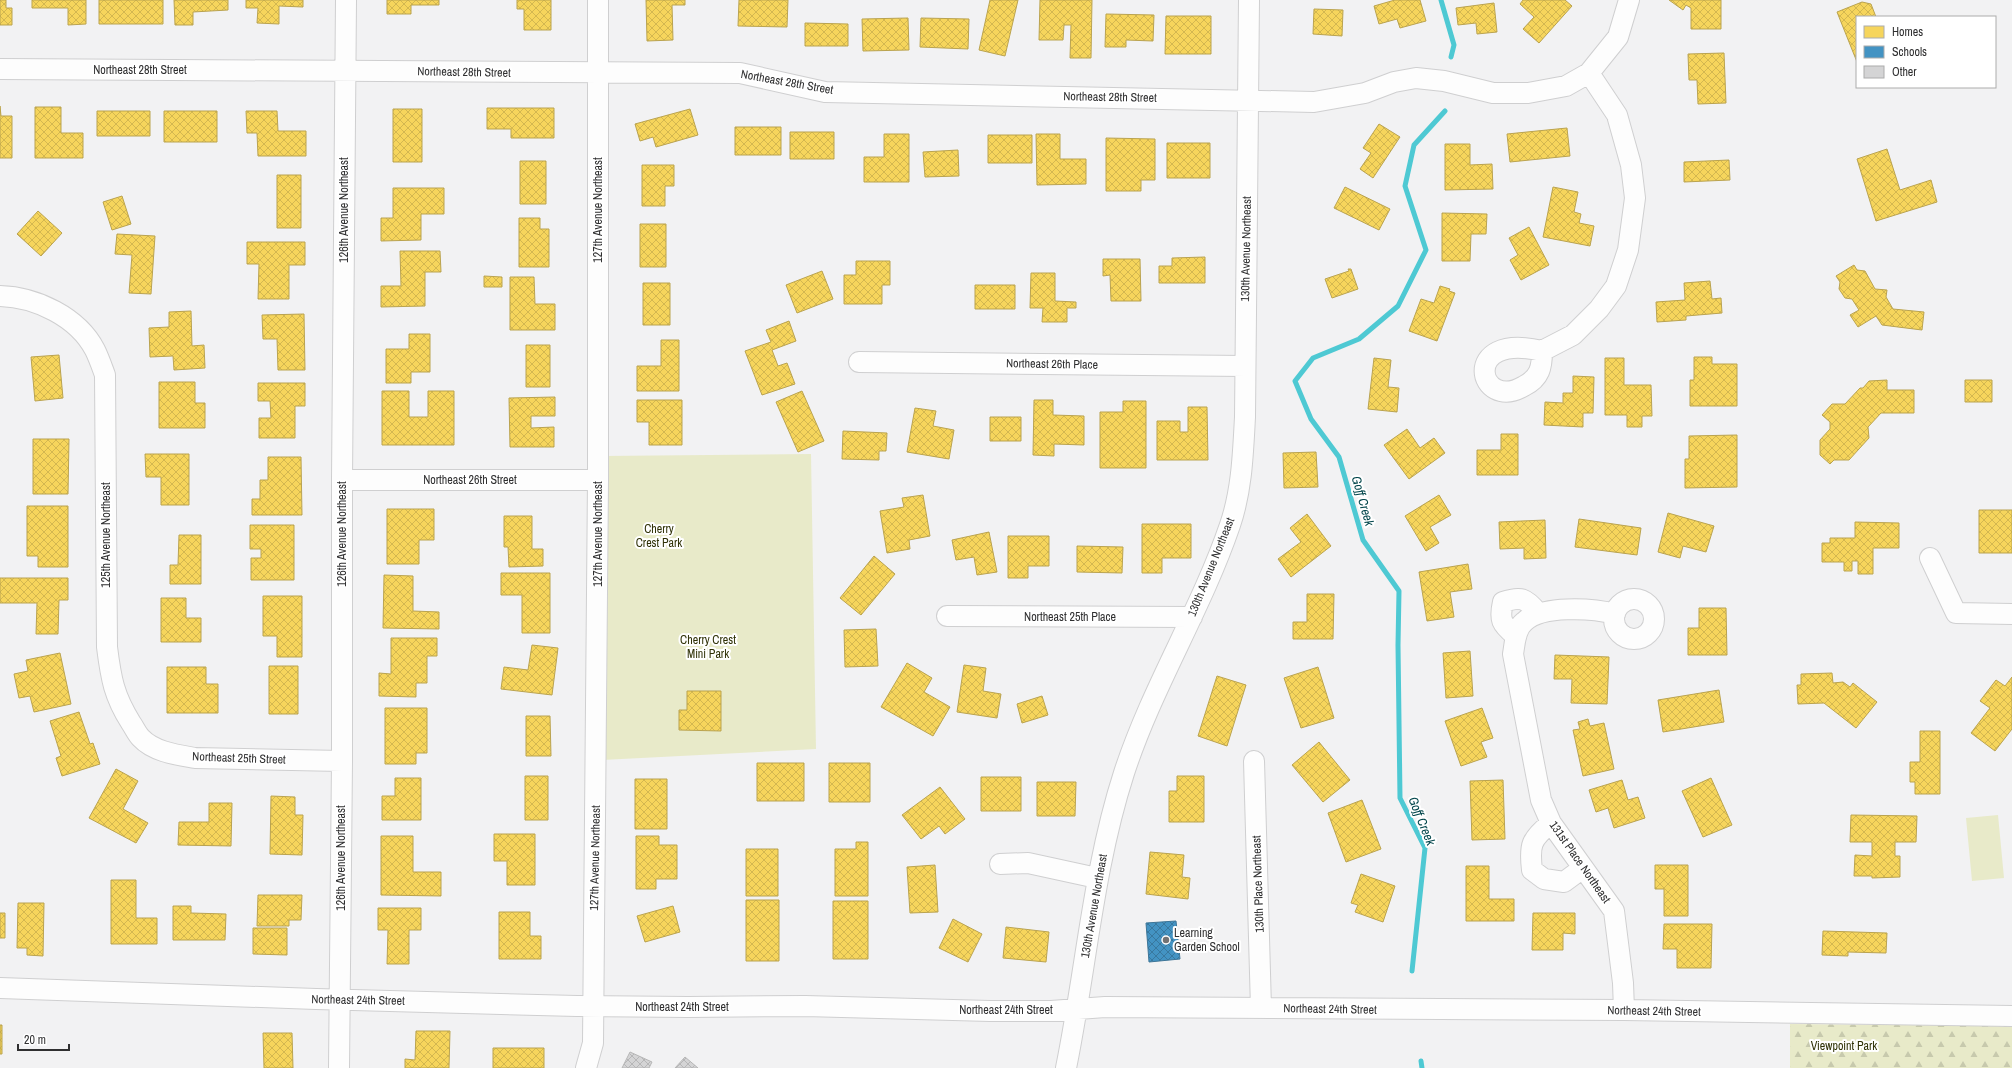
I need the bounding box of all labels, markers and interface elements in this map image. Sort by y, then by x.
legend [1856,16,1996,88]
text: Homes [1892,24,1923,40]
text: Schools [1892,44,1927,60]
street label: Northeast 28th Street [93,62,187,78]
street label: Northeast 28th Street [417,63,511,81]
text: Other [1892,64,1917,80]
street label: Northeast 28th Street [740,66,835,98]
street label: Northeast 28th Street [1063,88,1157,106]
street label: 126th Avenue Northeast [336,157,352,263]
street label: 127th Avenue Northeast [590,157,606,263]
street label: 130th Avenue Northeast [1237,196,1255,302]
street label: Northeast 26th Place [1006,355,1098,373]
street label: Northeast 26th Street [423,472,517,488]
water label: Goff Creek [1348,474,1378,529]
street label: 126th Avenue Northeast [334,481,350,587]
street label: 127th Avenue Northeast [590,481,606,587]
street label: 125th Avenue Northeast [98,482,114,588]
street label: 130th Avenue Northeast [1184,515,1238,619]
park label: Cherry Crest Park [636,521,682,551]
street label: Northeast 25th Place [1024,609,1116,625]
park label: Cherry Crest Mini Park [680,632,736,662]
street label: Northeast 25th Street [192,748,286,768]
water label: Goff Creek [1405,794,1440,849]
street label: 126th Avenue Northeast [333,805,349,911]
street label: 127th Avenue Northeast [586,805,604,911]
street label: 131st Place Northeast [1546,818,1614,906]
street label: 130th Place Northeast [1248,835,1268,933]
street label: 130th Avenue Northeast [1077,852,1111,959]
place label: Learning Garden School [1174,925,1240,955]
marker: Learning Garden School [1161,935,1171,945]
street label: Northeast 24th Street [311,991,405,1009]
street label: Northeast 24th Street [635,999,729,1015]
street label: Northeast 24th Street [1283,1000,1377,1018]
street label: Northeast 24th Street [959,1002,1053,1018]
street label: Northeast 24th Street [1607,1002,1701,1020]
scale bar [18,1026,69,1052]
text: 20 m [24,1032,46,1048]
park label: Viewpoint Park [1811,1038,1877,1054]

